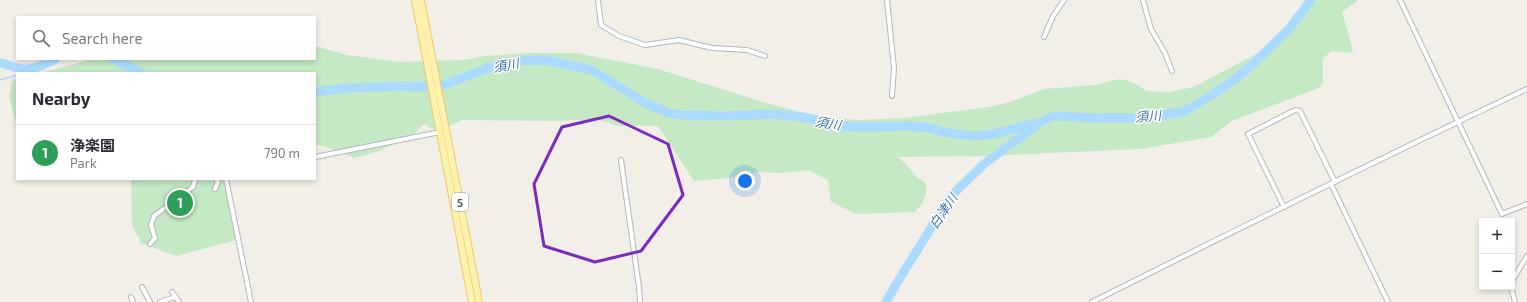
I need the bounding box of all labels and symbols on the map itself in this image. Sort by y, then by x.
water label: 須川 [492,55,522,75]
water label: 須川 [1134,107,1164,125]
water label: 須川 [814,113,844,133]
your location [735,171,755,191]
pin: 1 [167,188,193,218]
water label: 白津川 [925,189,962,232]
road number: 5 [452,193,468,211]

